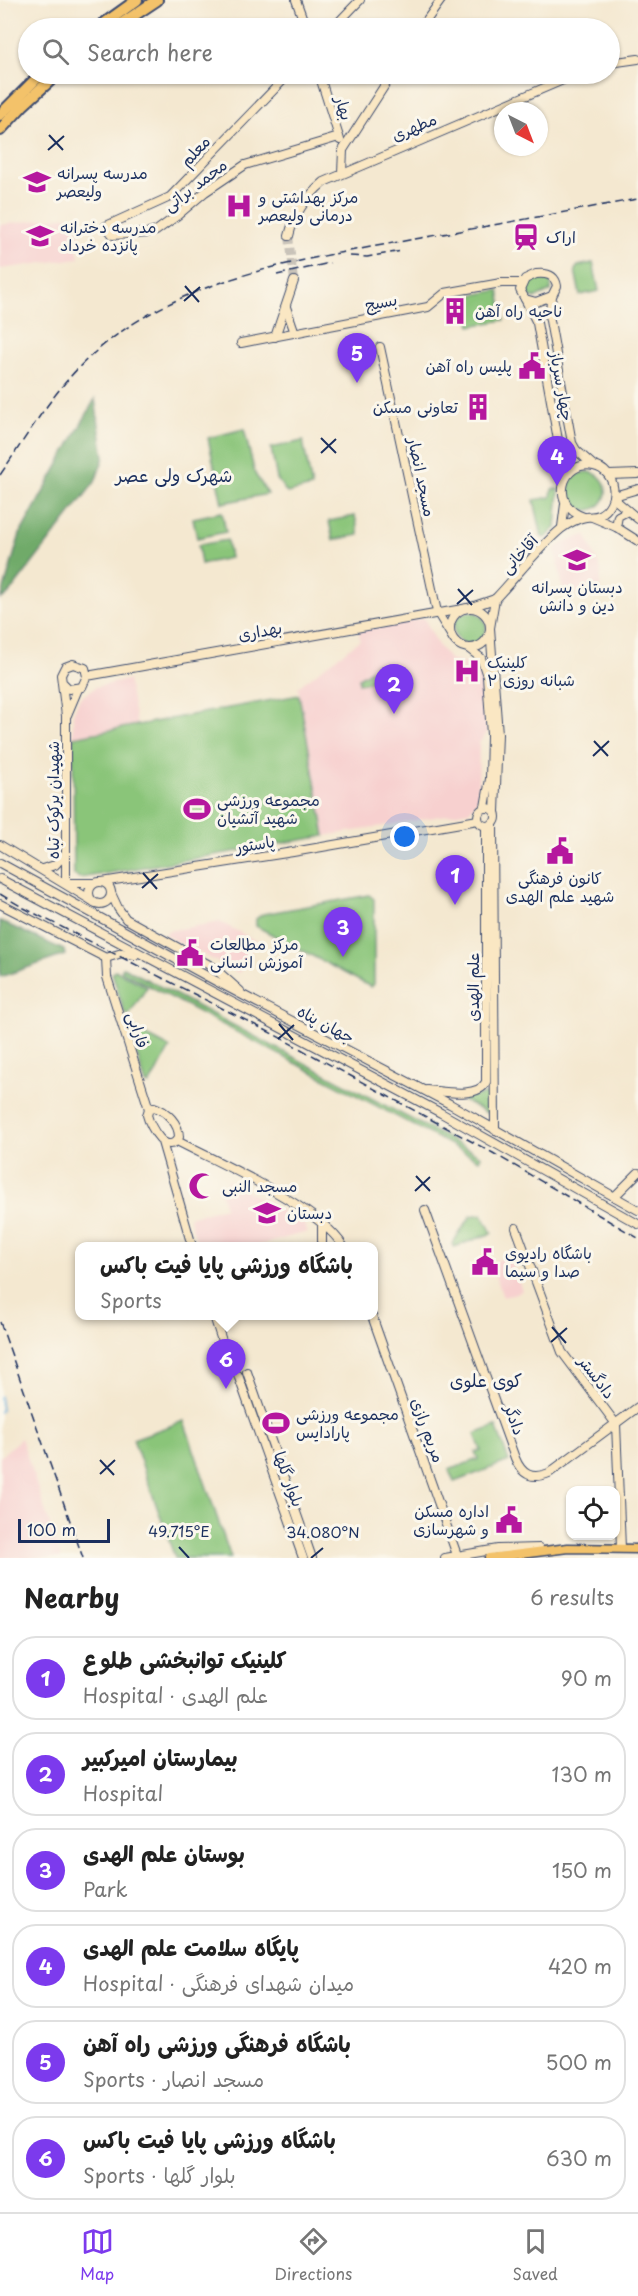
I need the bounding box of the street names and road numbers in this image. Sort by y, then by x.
street label: بهار [329,91,360,123]
street label: مطهری [387,106,440,146]
street label: معلم [174,129,216,173]
street label: محمد براتی [157,152,232,216]
street label: بسیج [363,286,399,316]
street label: چهار سرباز [545,347,581,423]
street label: مسجد انصار [402,433,443,519]
street label: آقاخانی [494,528,543,578]
street label: بهداری [236,614,284,646]
street label: شهیدان برکوک تباه [40,741,64,859]
street label: پاستور [231,828,276,858]
street label: علم الهدی [460,953,486,1021]
street label: جهان پناه [294,998,359,1048]
street label: فارابی [122,1008,156,1051]
street label: دادگستر [572,1348,622,1403]
street label: مریم رازی [404,1394,452,1466]
street label: دادگر [499,1399,532,1438]
street label: بلوار گلها [269,1447,311,1510]

